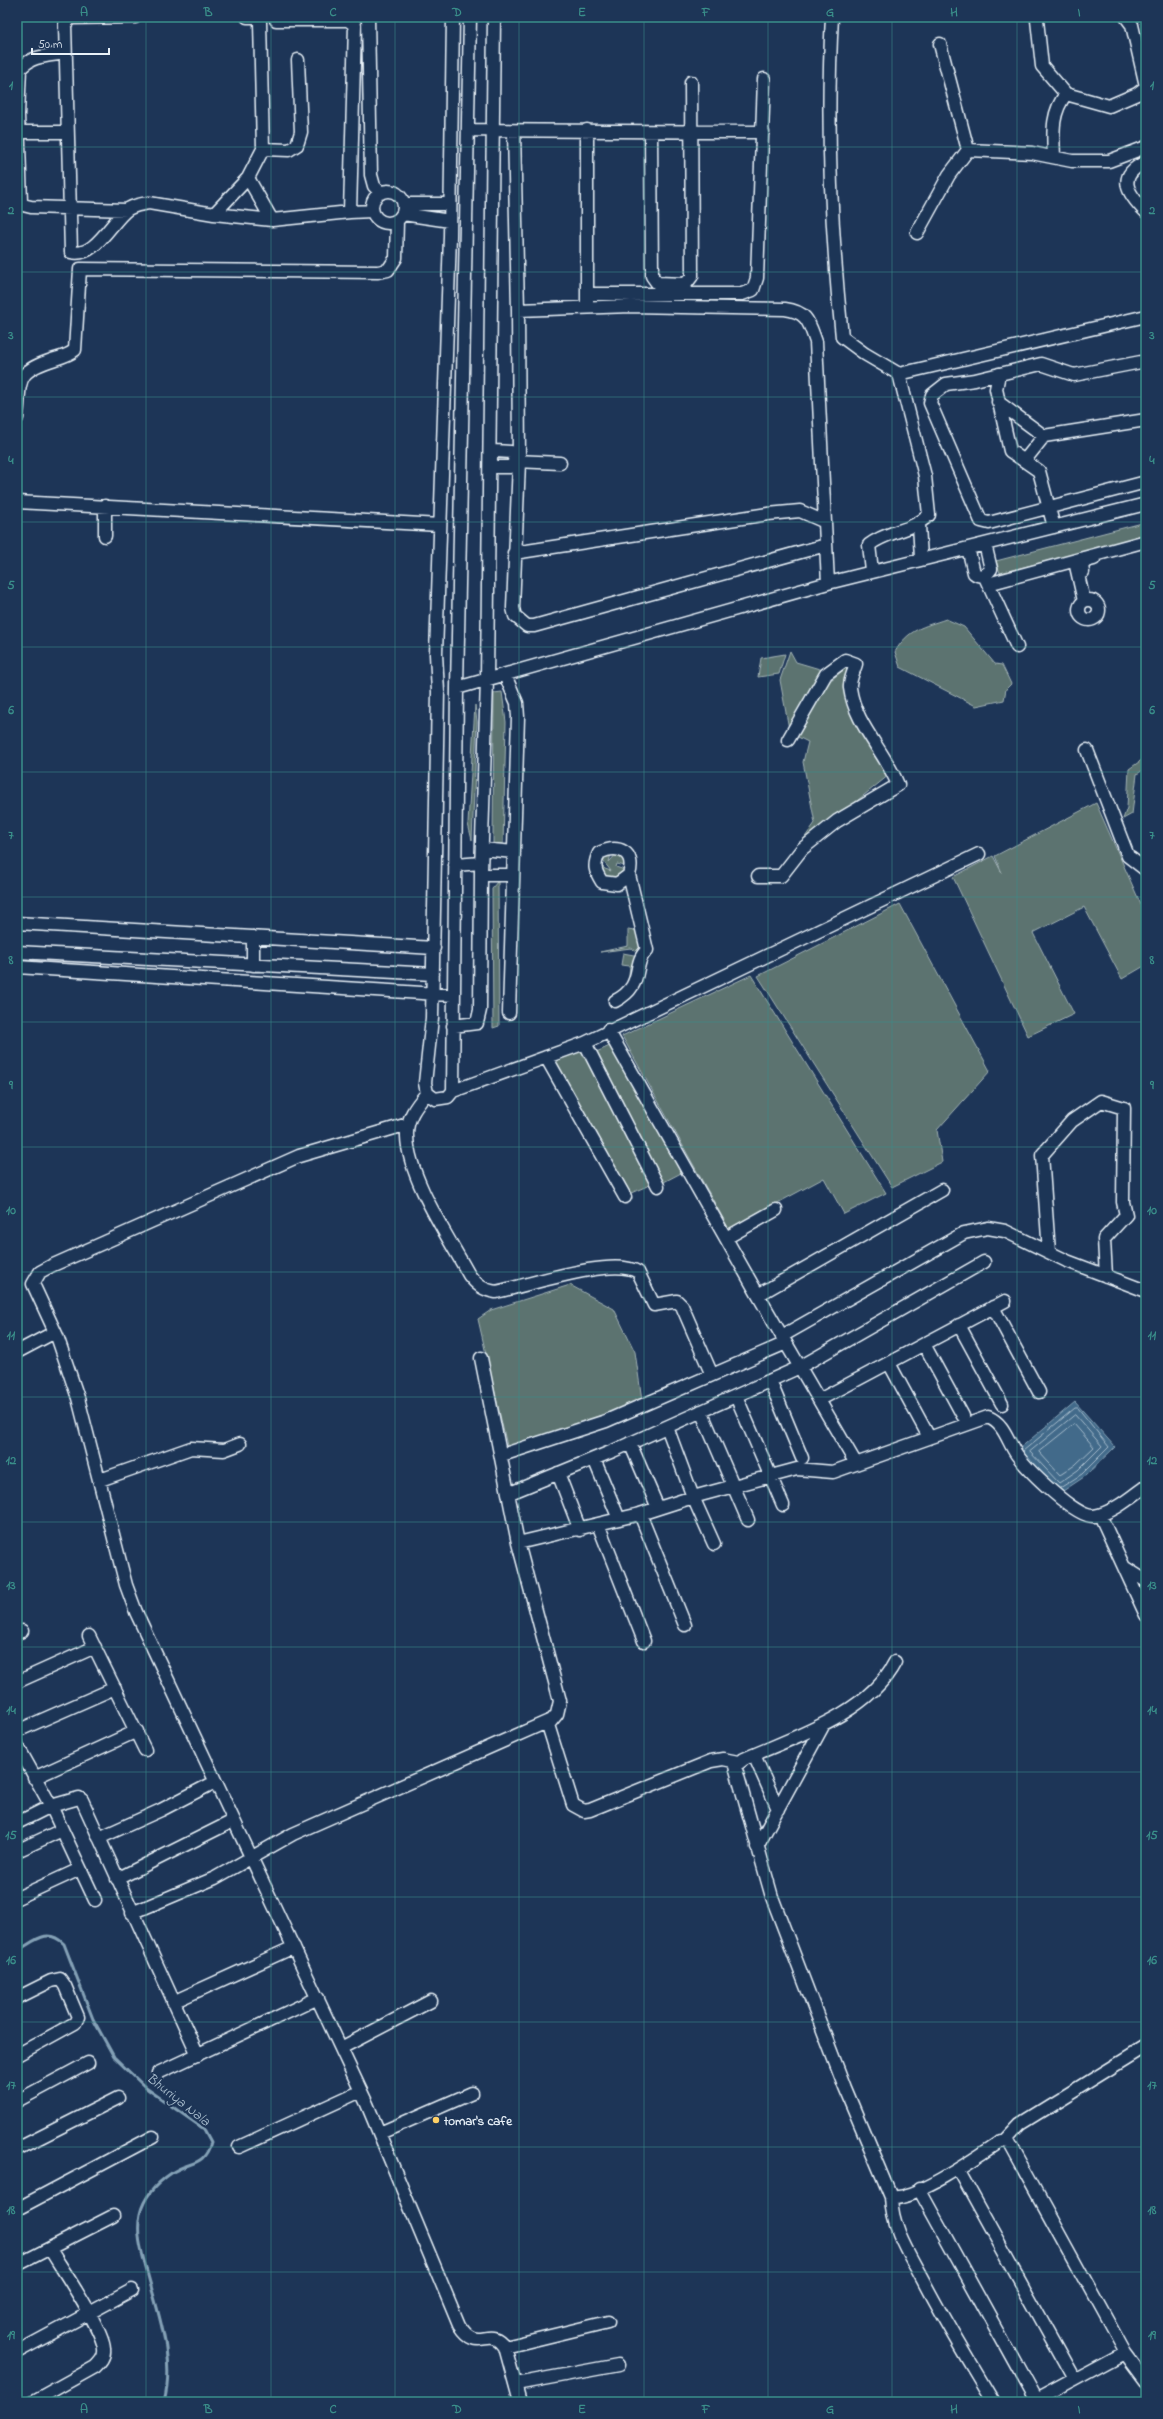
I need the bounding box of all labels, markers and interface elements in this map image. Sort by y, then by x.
text: A [80,3,88,22]
text: B [203,3,213,22]
text: C [329,3,337,22]
text: D [451,3,462,22]
text: E [578,3,586,22]
text: F [701,3,711,22]
text: G [826,3,834,22]
text: H [950,3,958,22]
text: I [1077,3,1081,22]
scale bar [32,30,109,56]
text: 50 m [38,36,62,54]
text: 1 [9,76,14,95]
text: 1 [1150,76,1155,95]
text: 2 [7,201,15,220]
text: 2 [1148,201,1156,220]
text: 3 [7,326,14,345]
text: 3 [1148,326,1155,345]
text: 4 [7,451,14,470]
text: 4 [1148,451,1155,470]
text: 5 [7,576,15,595]
text: 5 [1148,576,1156,595]
text: 6 [7,701,14,720]
text: 6 [1148,701,1155,720]
text: 7 [8,826,14,845]
text: 7 [1149,826,1155,845]
text: 8 [8,951,14,970]
text: 8 [1149,951,1155,970]
text: 9 [8,1076,14,1095]
text: 9 [1149,1076,1155,1095]
text: 10 [6,1201,16,1220]
text: 10 [1147,1201,1157,1220]
text: 11 [7,1326,16,1345]
text: 11 [1148,1326,1157,1345]
text: 12 [6,1451,17,1470]
text: 12 [1147,1451,1158,1470]
text: 13 [6,1576,16,1595]
text: 13 [1147,1576,1157,1595]
text: 14 [6,1701,16,1720]
text: 14 [1147,1701,1157,1720]
text: 15 [5,1826,17,1845]
text: 15 [1146,1826,1158,1845]
text: 16 [6,1951,16,1970]
text: 16 [1147,1951,1157,1970]
water label: Bhuriya Nala [142,2069,215,2132]
text: 17 [6,2076,16,2095]
text: 17 [1147,2076,1157,2095]
place label: tomar's cafe [443,2112,513,2131]
marker: tomar's cafe [431,2115,441,2125]
text: 18 [6,2201,16,2220]
text: 18 [1147,2201,1157,2220]
text: 19 [7,2326,16,2345]
text: 19 [1148,2326,1157,2345]
text: A [80,2400,88,2419]
text: B [203,2400,213,2419]
text: C [329,2400,337,2419]
text: D [451,2400,462,2419]
text: E [578,2400,586,2419]
text: F [701,2400,711,2419]
text: G [826,2400,834,2419]
text: H [950,2400,958,2419]
text: I [1077,2400,1081,2419]

